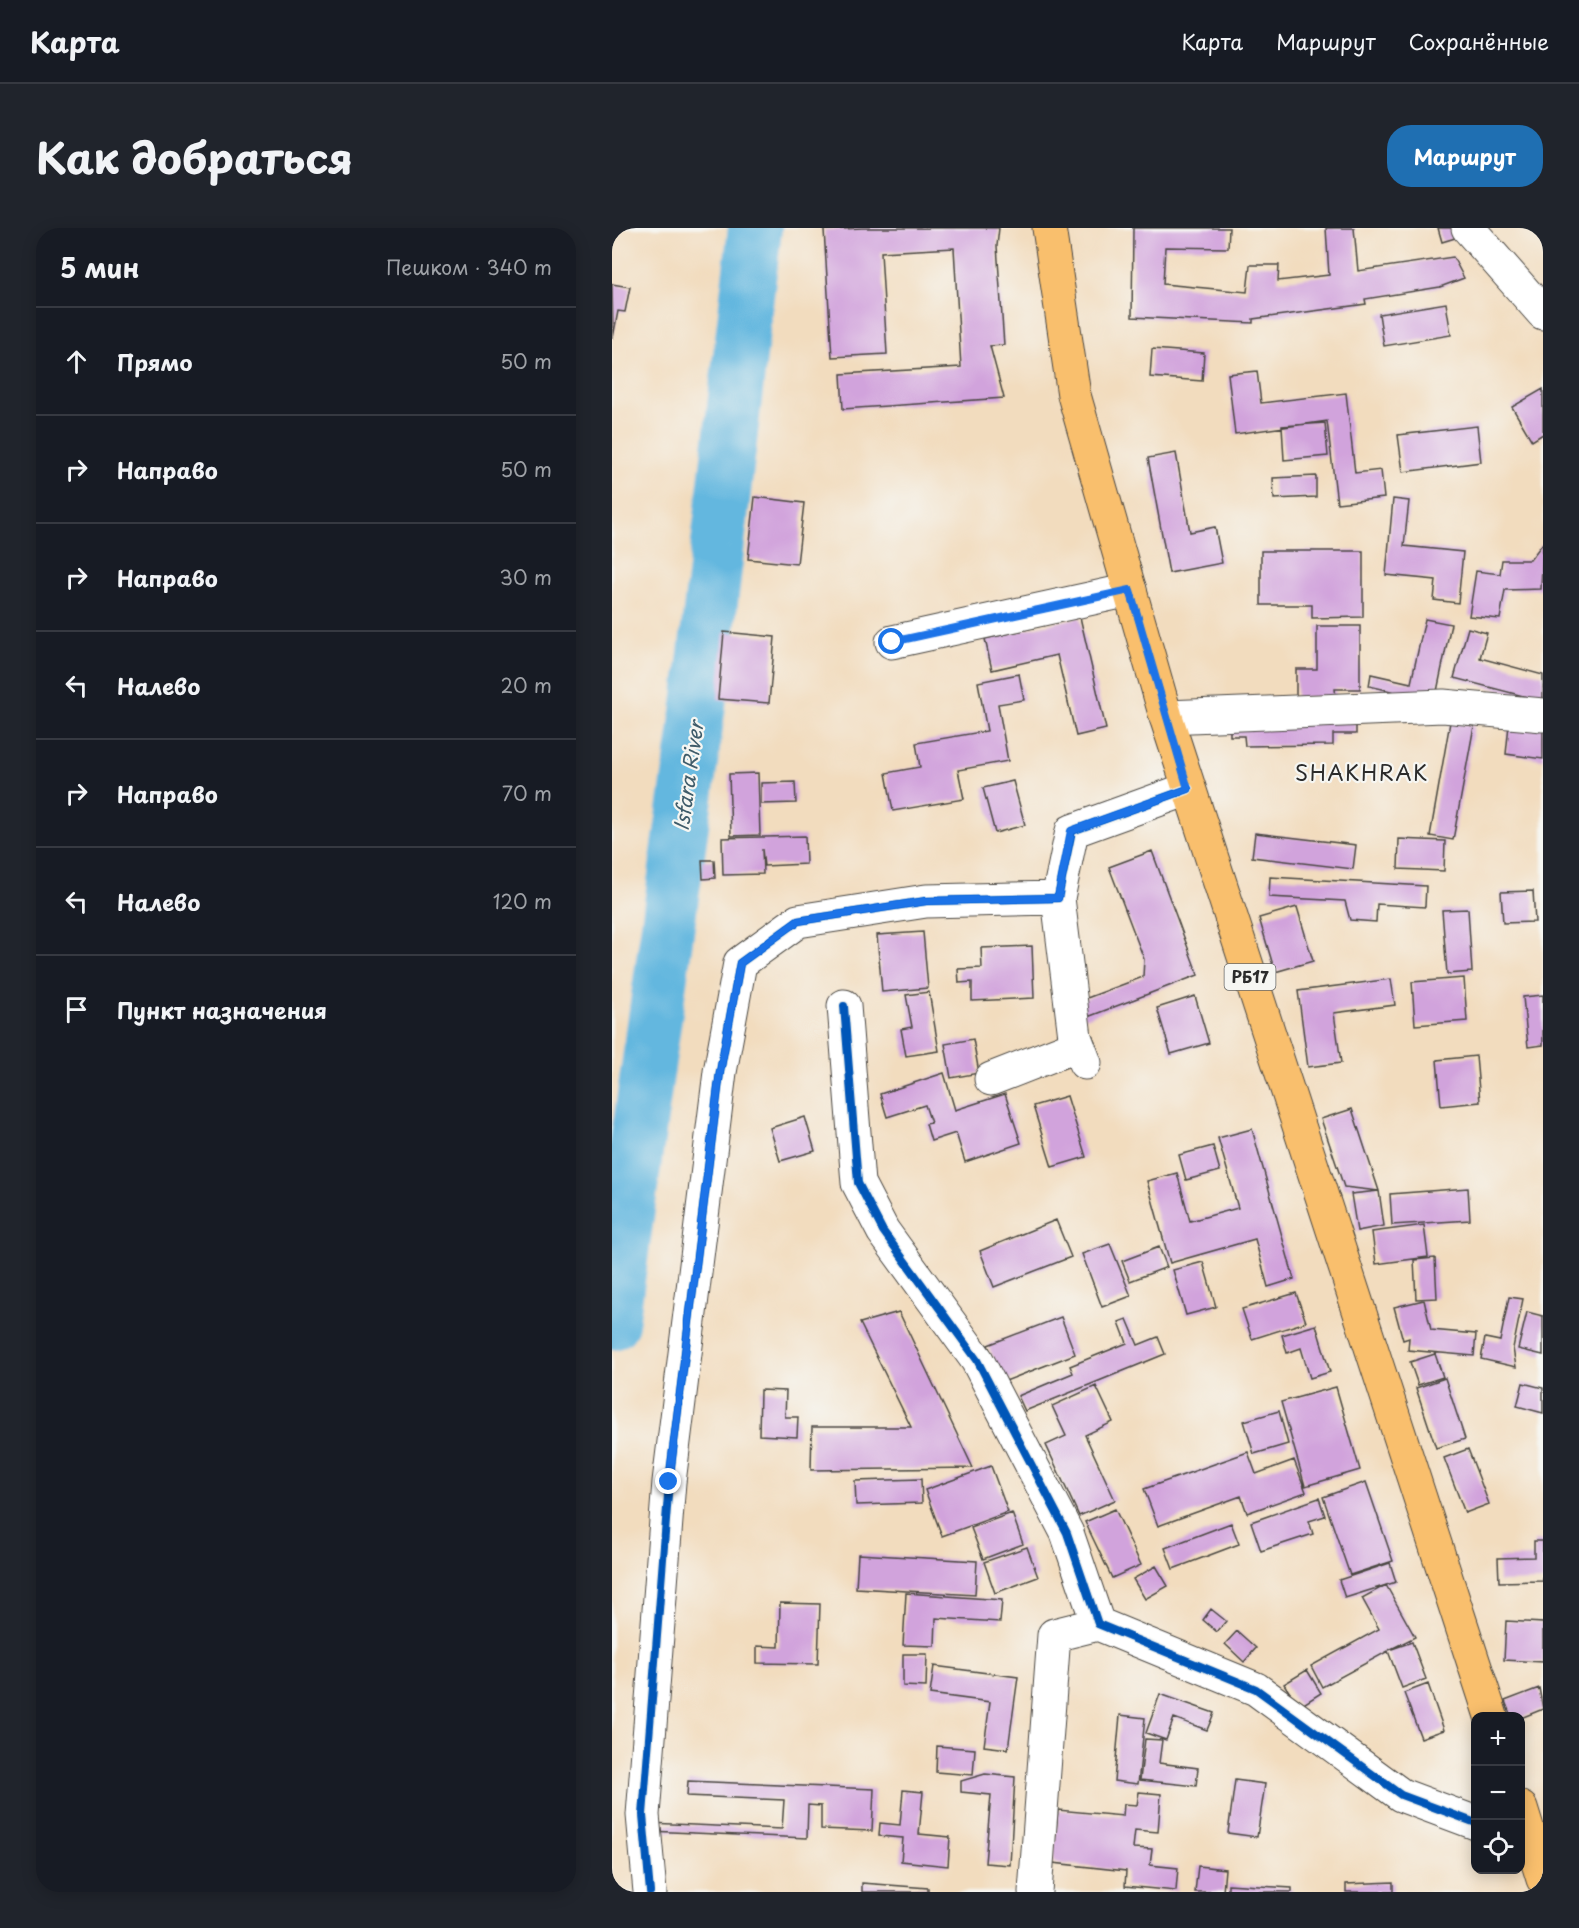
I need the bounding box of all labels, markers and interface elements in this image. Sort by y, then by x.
text: Карта [30,20,120,63]
text: Карта [1182,25,1243,57]
text: Маршрут [1276,25,1376,57]
text: Сохранённые [1409,25,1549,57]
text: Как добраться [36,125,353,188]
button: Маршрут [1387,125,1543,187]
text: 5 мин [60,248,139,287]
text: Пешком · 340 m [386,252,552,282]
icon: ahead [60,345,93,378]
text: Прямо [117,345,192,378]
text: 50 m [500,346,552,376]
icon: right [60,453,93,486]
text: Направо [117,453,218,486]
text: 50 m [500,454,552,484]
icon: right [60,561,93,594]
text: Направо [117,561,218,594]
text: 30 m [499,562,552,592]
route start [878,628,904,654]
icon: left [60,669,93,702]
text: Налево [117,669,200,702]
text: 20 m [500,670,552,700]
water label: Isfara River [666,717,711,832]
district label: SHAKHRAK [1295,756,1429,788]
icon: right [60,777,93,810]
text: Направо [117,777,218,810]
text: 70 m [502,778,552,808]
icon: left [60,885,93,918]
text: Налево [117,885,200,918]
text: 120 m [493,886,552,916]
road number: РБ17 [1224,964,1276,990]
icon: arrive [60,993,93,1026]
text: Пункт назначения [117,993,327,1026]
route end [655,1468,681,1494]
map controls [1471,1712,1525,1874]
button: + [1471,1712,1525,1766]
button: − [1471,1766,1525,1820]
button: locate [1471,1820,1525,1874]

